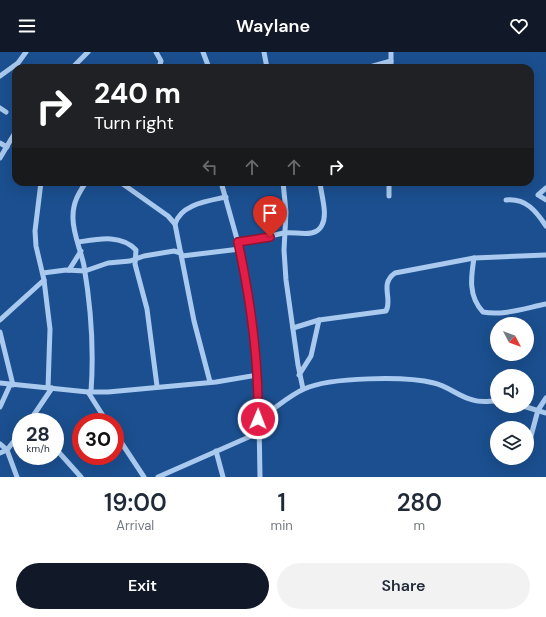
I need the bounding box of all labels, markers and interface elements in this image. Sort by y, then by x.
text: Waylane [236,14,310,38]
icon: menu [16,15,38,37]
icon: heart [508,15,530,37]
text: 240 m [94,75,181,112]
icon: right [28,80,80,132]
text: Turn right [94,111,174,135]
icon: left [199,156,221,178]
icon: ahead [241,156,263,178]
icon: ahead [283,156,305,178]
icon: right [325,156,347,178]
pin [253,196,287,237]
icon: arrive [259,202,281,224]
north arrow [490,317,534,361]
map controls [490,317,534,465]
button: sound [490,369,534,413]
position arrow [237,398,279,440]
speed limit sign: 30 [72,413,124,465]
text: 28 [26,421,50,447]
button: layers [490,421,534,465]
text: km/h [26,442,50,455]
text: 19:00 [104,487,167,518]
text: 1 [278,487,286,518]
text: 280 [397,487,442,518]
text: Arrival [116,517,154,534]
text: min [271,517,293,534]
text: m [414,517,425,534]
button: Exit [16,563,269,609]
button: Share [277,563,530,609]

